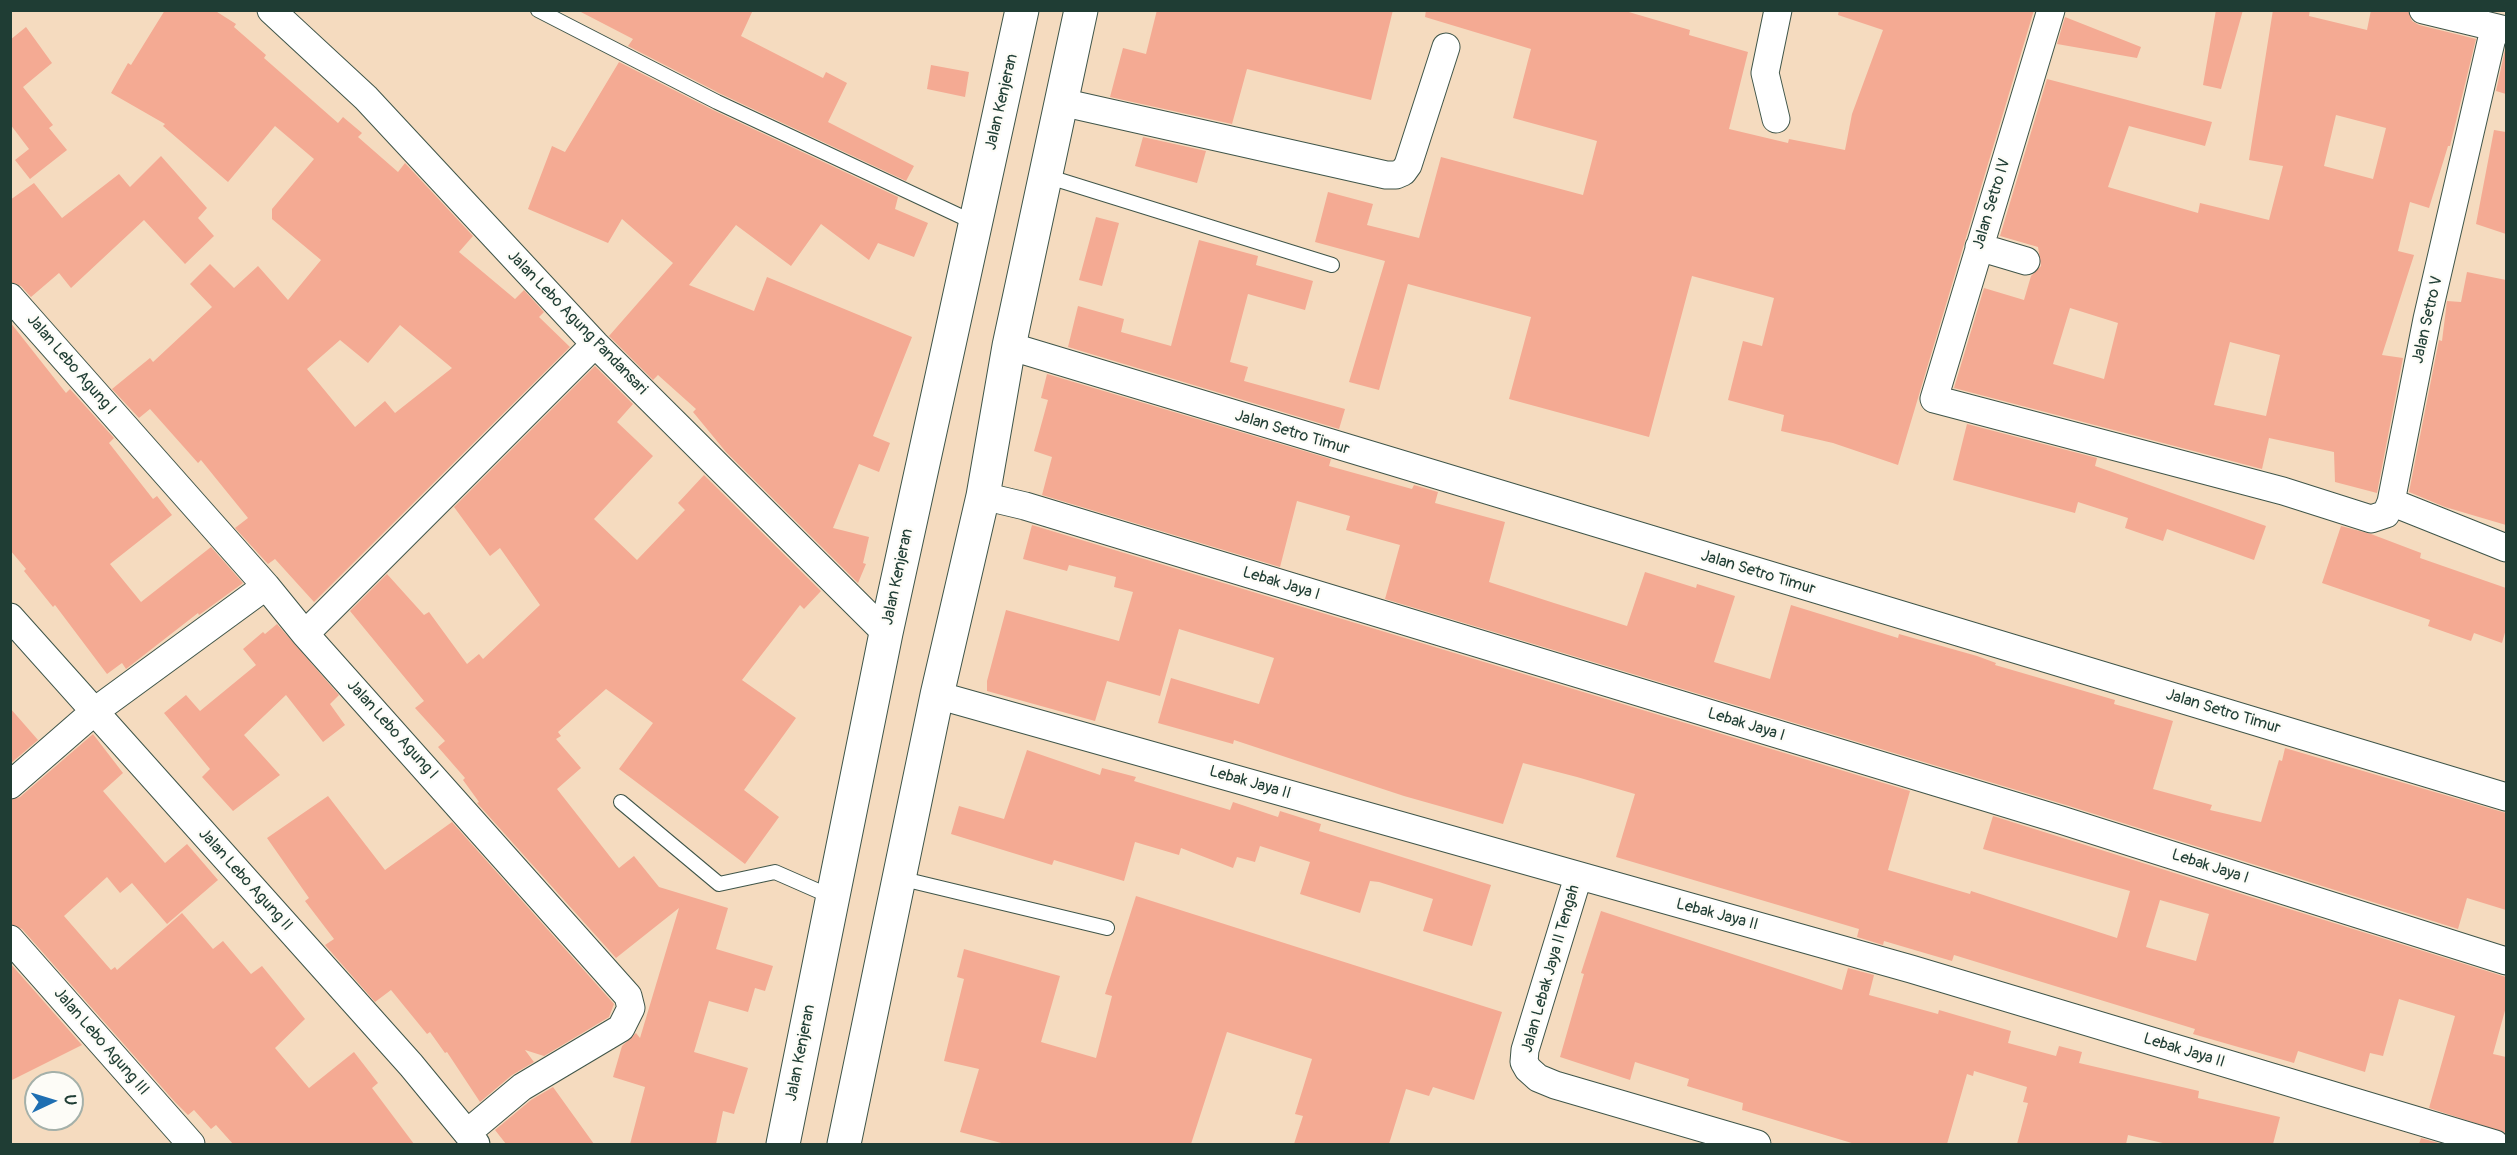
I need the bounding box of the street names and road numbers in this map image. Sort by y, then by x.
street label: Jalan Kenjeran [982,52,1022,152]
street label: Jalan Setro IV [1969,156,2015,252]
street label: Jalan Lebo Agung Pandansari [503,247,651,399]
street label: Jalan Setro V [2409,274,2447,366]
street label: Jalan Lebo Agung I [22,311,120,419]
street label: Jalan Setro Timur [1232,406,1352,460]
street label: Jalan Kenjeran [878,527,918,627]
street label: Jalan Setro Timur [1698,546,1818,600]
street label: Lebak Jaya I [1240,563,1322,605]
street label: Jalan Lebo Agung I [342,676,442,784]
street label: Jalan Setro Timur [2163,685,2283,739]
street label: Lebak Jaya I [1705,704,1787,746]
street label: Lebak Jaya II [1207,762,1293,804]
street label: Jalan Lebo Agung II [194,825,296,935]
street label: Lebak Jaya I [2169,846,2251,888]
street label: Jalan Lebak Jaya II Tengah [1518,883,1584,1055]
street label: Lebak Jaya II [1674,895,1760,935]
street label: Jalan Lebo Agung III [49,984,153,1100]
street label: Jalan Kenjeran [782,1003,820,1103]
street label: Lebak Jaya II [2141,1030,2227,1072]

